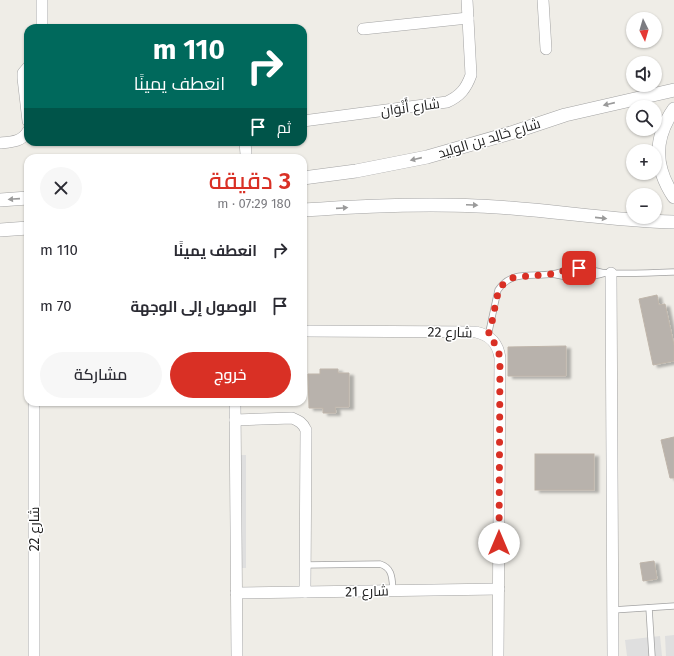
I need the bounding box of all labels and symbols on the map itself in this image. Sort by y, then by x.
north arrow [626,12,662,48]
street label: شارع أَنْوَان [379,93,441,120]
one-way arrow [602,102,615,108]
street label: شارع خالِد بن الوليد [436,115,542,162]
one-way arrow [410,157,423,163]
one-way arrow [8,195,20,202]
one-way arrow [466,202,478,209]
one-way arrow [336,204,348,211]
one-way arrow [595,215,607,221]
pin [562,251,596,285]
street label: شارع 22 [427,324,472,341]
street label: شارع 22 [26,507,43,551]
position arrow [478,522,520,564]
street label: شارع 21 [345,583,389,600]

